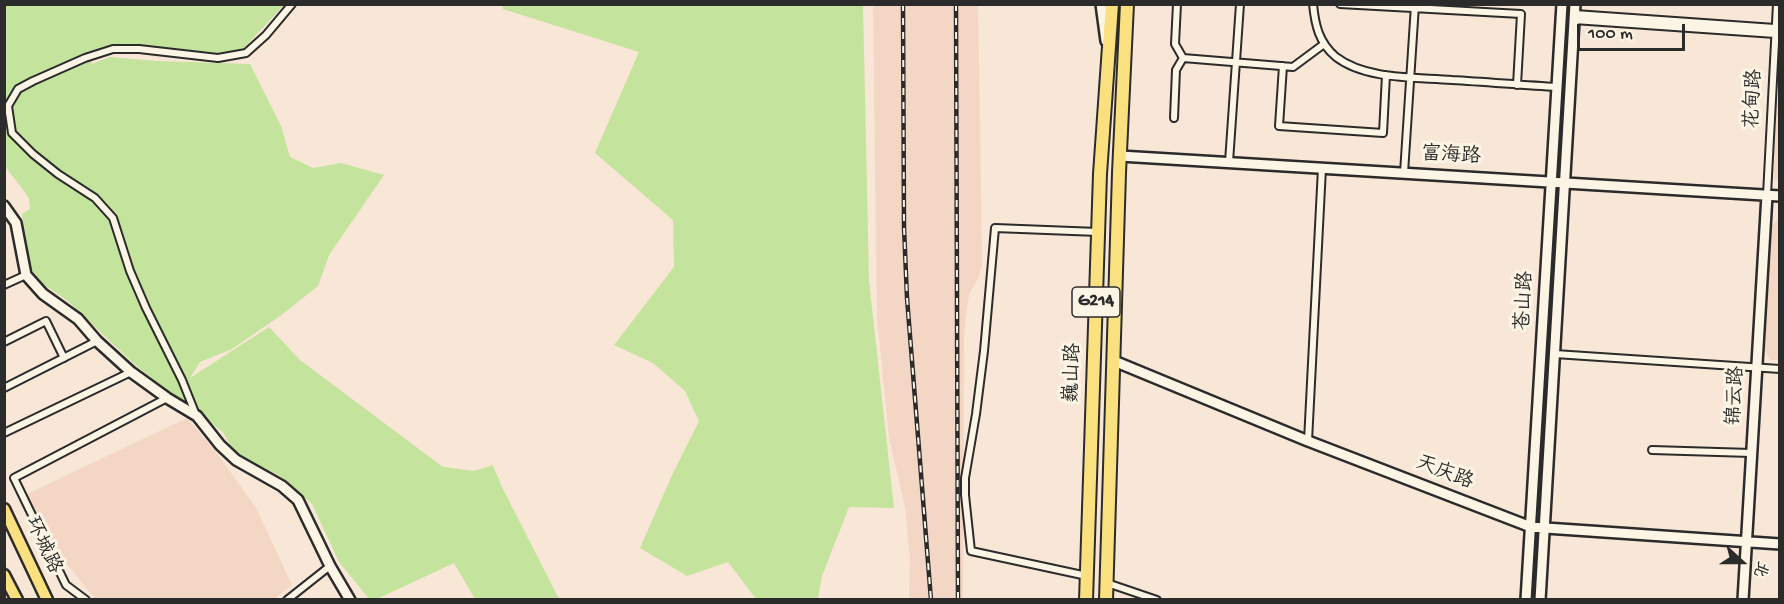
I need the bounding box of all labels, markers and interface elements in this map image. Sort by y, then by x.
scale bar [1580,12,1688,50]
text: 100 m [1588,24,1633,45]
street label: 花甸路 [1741,68,1769,130]
street label: 富海路 [1420,143,1482,171]
street label: 苍山路 [1512,270,1540,332]
road number: G214 [1072,287,1120,317]
street label: 巍山路 [1061,343,1087,403]
street label: 锦云路 [1723,365,1751,427]
street label: 天庆路 [1412,452,1476,496]
street label: 环城路 [18,514,66,578]
north arrow [1712,532,1772,592]
text: 北 [1748,558,1771,580]

